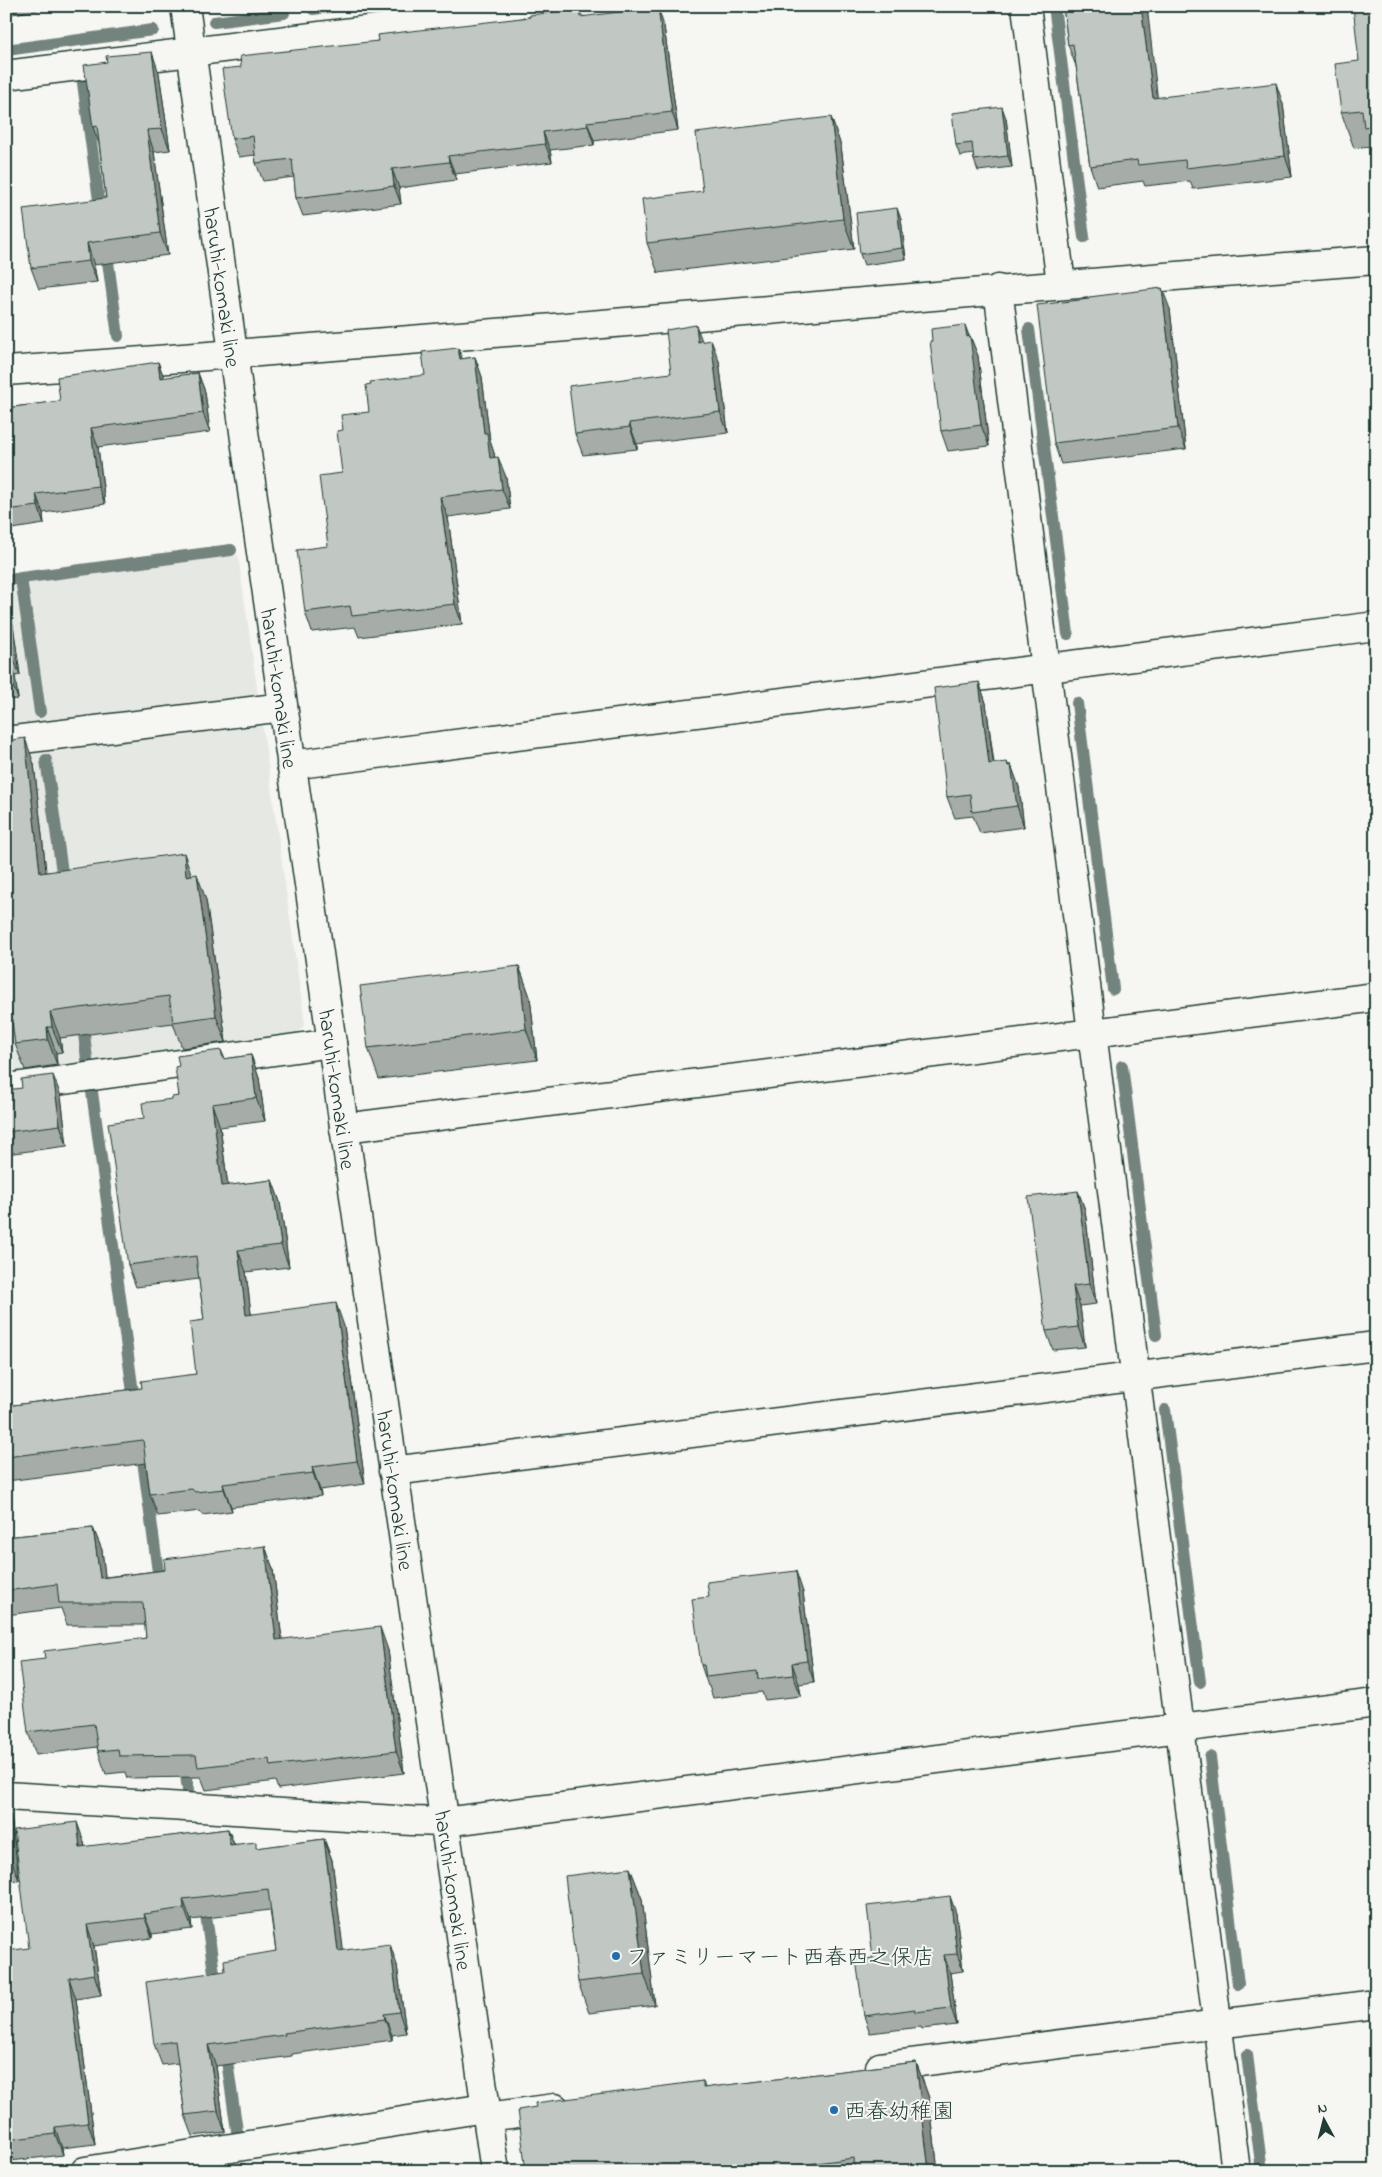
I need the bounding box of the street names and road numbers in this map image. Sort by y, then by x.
street label: haruhi-komaki line [193,205,247,370]
street label: haruhi-komaki line [250,606,304,771]
street label: haruhi-komaki line [308,1007,362,1172]
street label: haruhi-komaki line [366,1408,420,1573]
street label: haruhi-komaki line [424,1808,478,1973]

